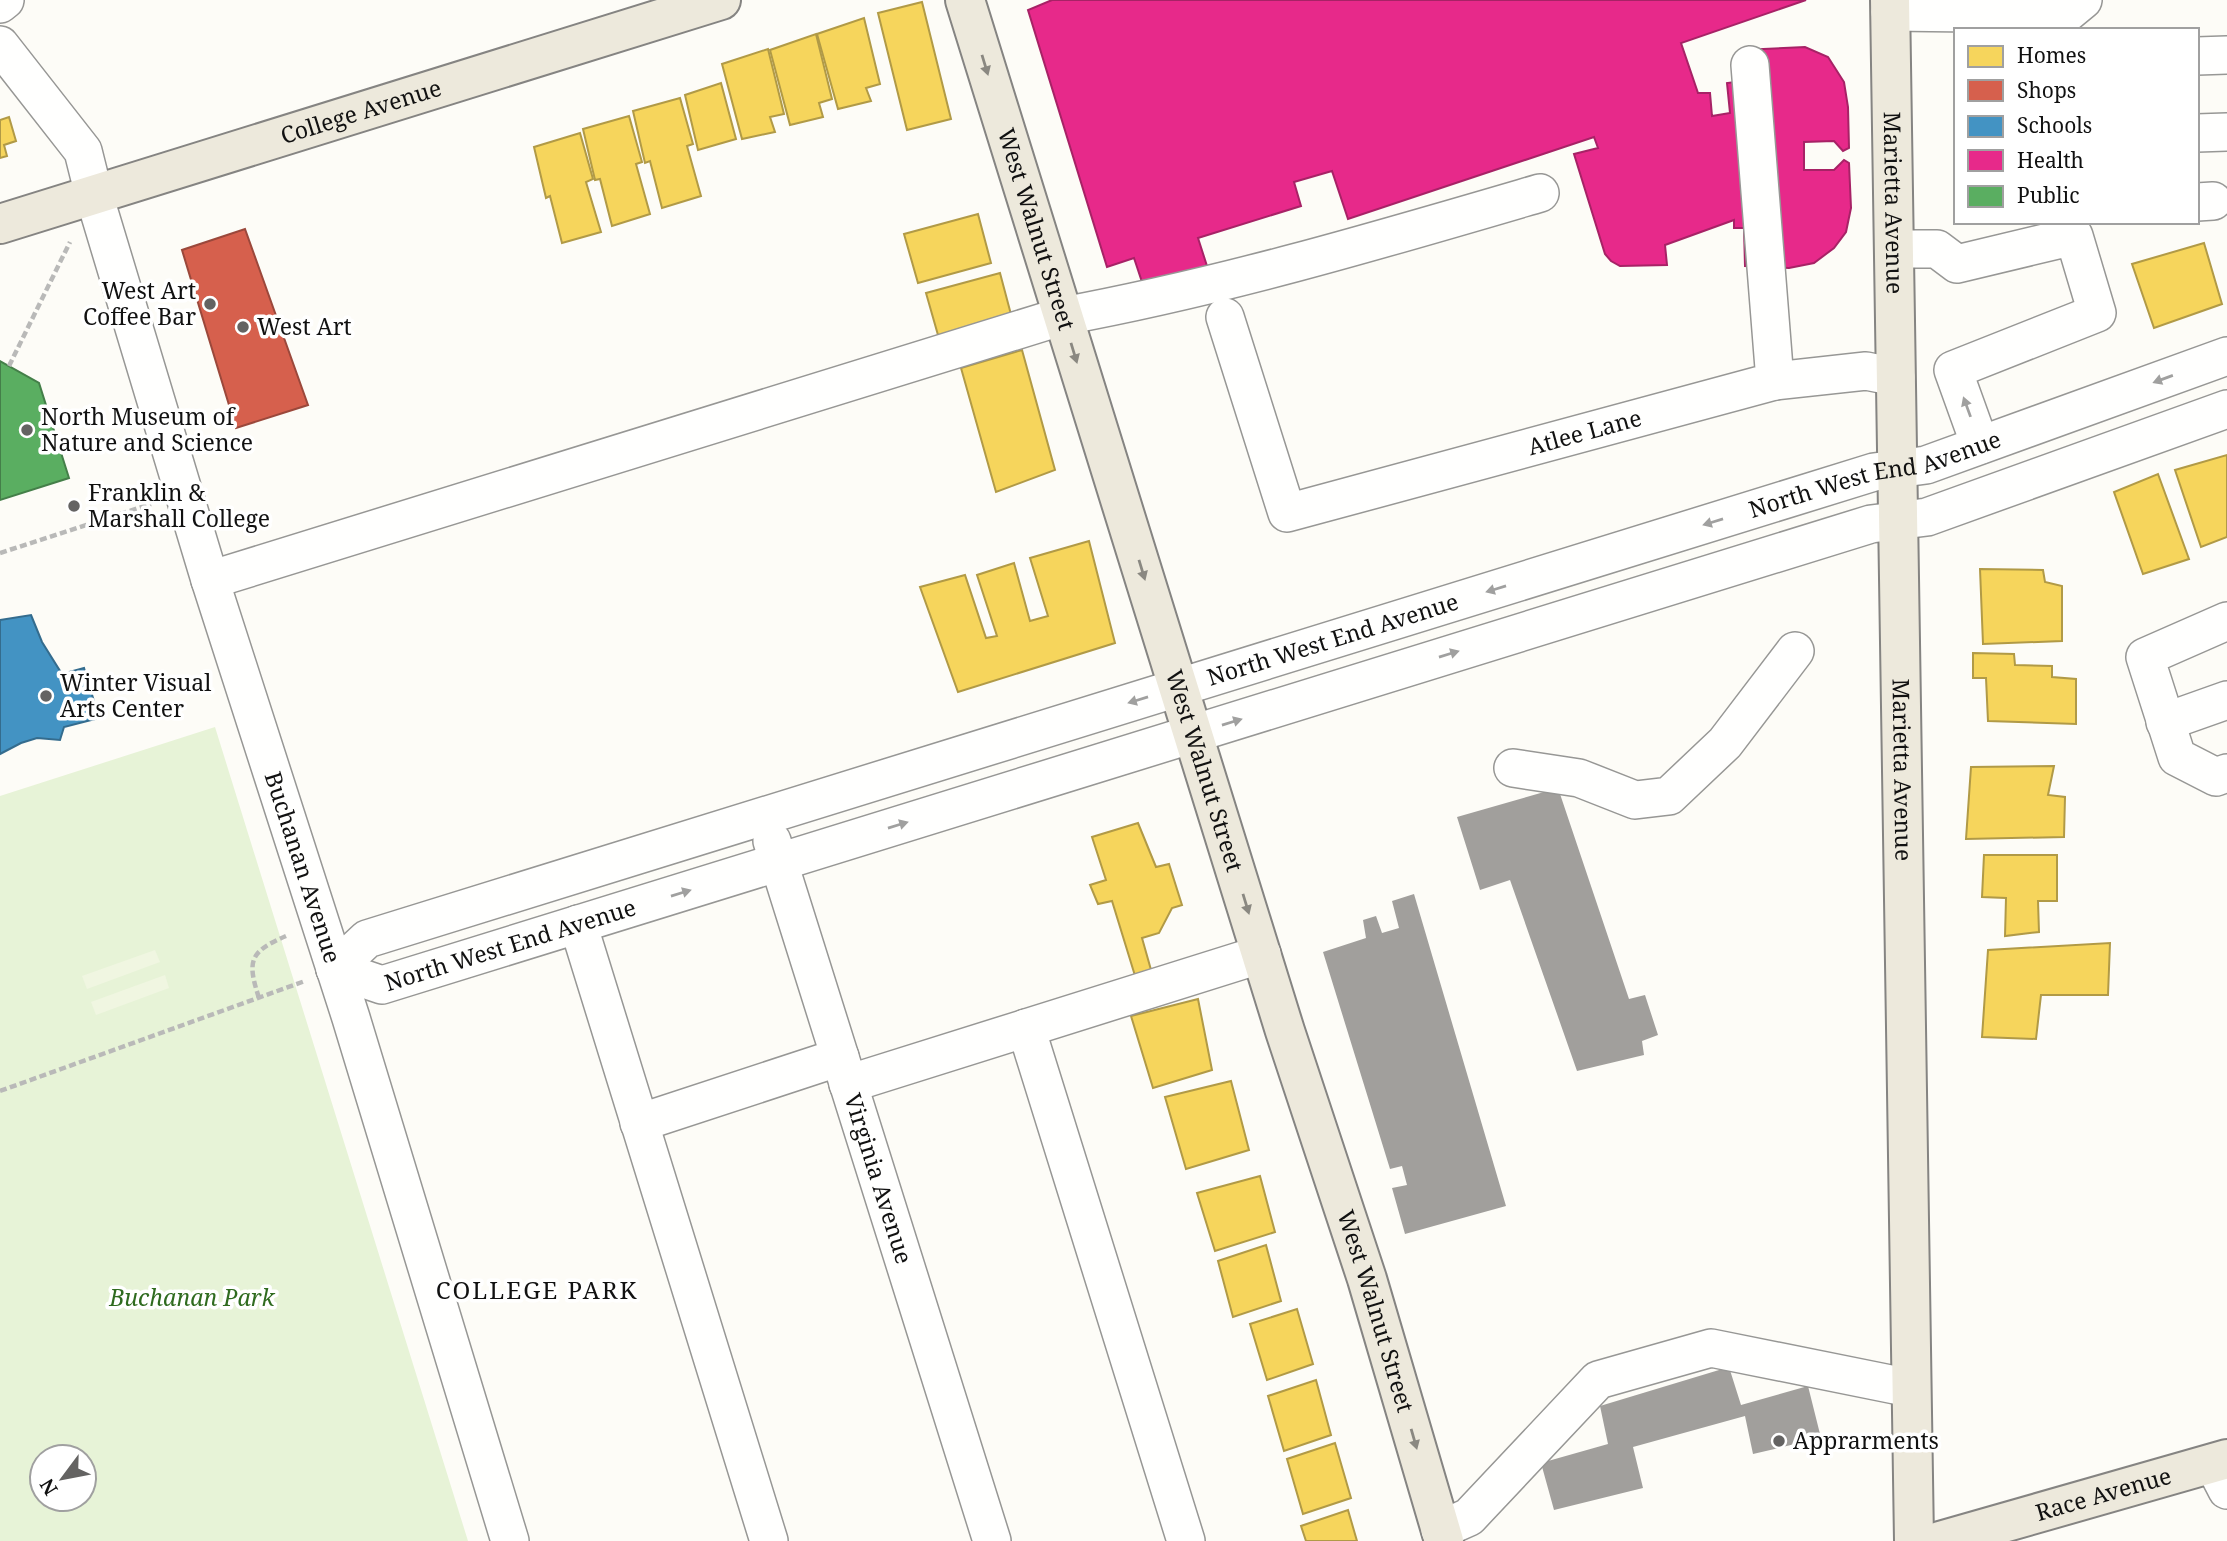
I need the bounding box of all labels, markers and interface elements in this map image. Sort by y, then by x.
legend [1954,28,2199,224]
text: Homes [2017,41,2086,69]
one-way arrow [980,55,991,76]
street label: College Avenue [276,71,445,151]
text: Shops [2017,76,2076,104]
street label: Marietta Avenue [1877,111,1912,294]
text: Schools [2017,111,2092,139]
street label: West Walnut Street [991,124,1083,334]
text: Health [2017,146,2084,174]
text: Public [2017,181,2079,209]
place label: West Art Coffee Bar [83,274,196,332]
marker: West Art Coffee Bar [202,296,218,312]
place label: West Art [257,310,352,342]
marker: West Art [235,319,251,335]
one-way arrow [1070,342,1080,363]
one-way arrow [2152,374,2173,385]
one-way arrow [1961,397,1972,418]
place label: North Museum of Nature and Science [41,400,253,458]
street label: Atlee Lane [1524,401,1645,462]
marker: North Museum of Nature and Science [19,422,35,438]
street label: North West End Avenue [1745,422,2005,525]
place label: Franklin & Marshall College [88,476,270,534]
marker: Franklin & Marshall College [66,498,82,514]
one-way arrow [1702,517,1723,527]
one-way arrow [1137,560,1147,581]
one-way arrow [1485,584,1506,594]
street label: North West End Avenue [1203,585,1462,693]
one-way arrow [1439,649,1460,659]
street label: West Walnut Street [1159,665,1252,875]
place label: Winter Visual Arts Center [60,666,211,724]
street label: Marietta Avenue [1886,678,1920,861]
marker: Winter Visual Arts Center [38,688,54,704]
one-way arrow [1127,695,1148,705]
one-way arrow [1222,716,1243,726]
street label: Buchanan Avenue [258,767,349,967]
one-way arrow [888,820,909,830]
one-way arrow [670,887,691,897]
street label: North West End Avenue [380,890,640,998]
one-way arrow [1241,894,1251,915]
street label: Virginia Avenue [837,1089,921,1268]
street label: West Walnut Street [1330,1206,1422,1416]
district label: COLLEGE PARK [436,1273,638,1306]
park label: Buchanan Park [108,1281,276,1313]
place label: Apprarments [1793,1424,1939,1456]
one-way arrow [1409,1429,1419,1450]
marker: Apprarments [1771,1433,1787,1449]
north arrow [28,1443,98,1513]
street label: Race Avenue [2032,1459,2175,1528]
text: N [34,1474,64,1500]

